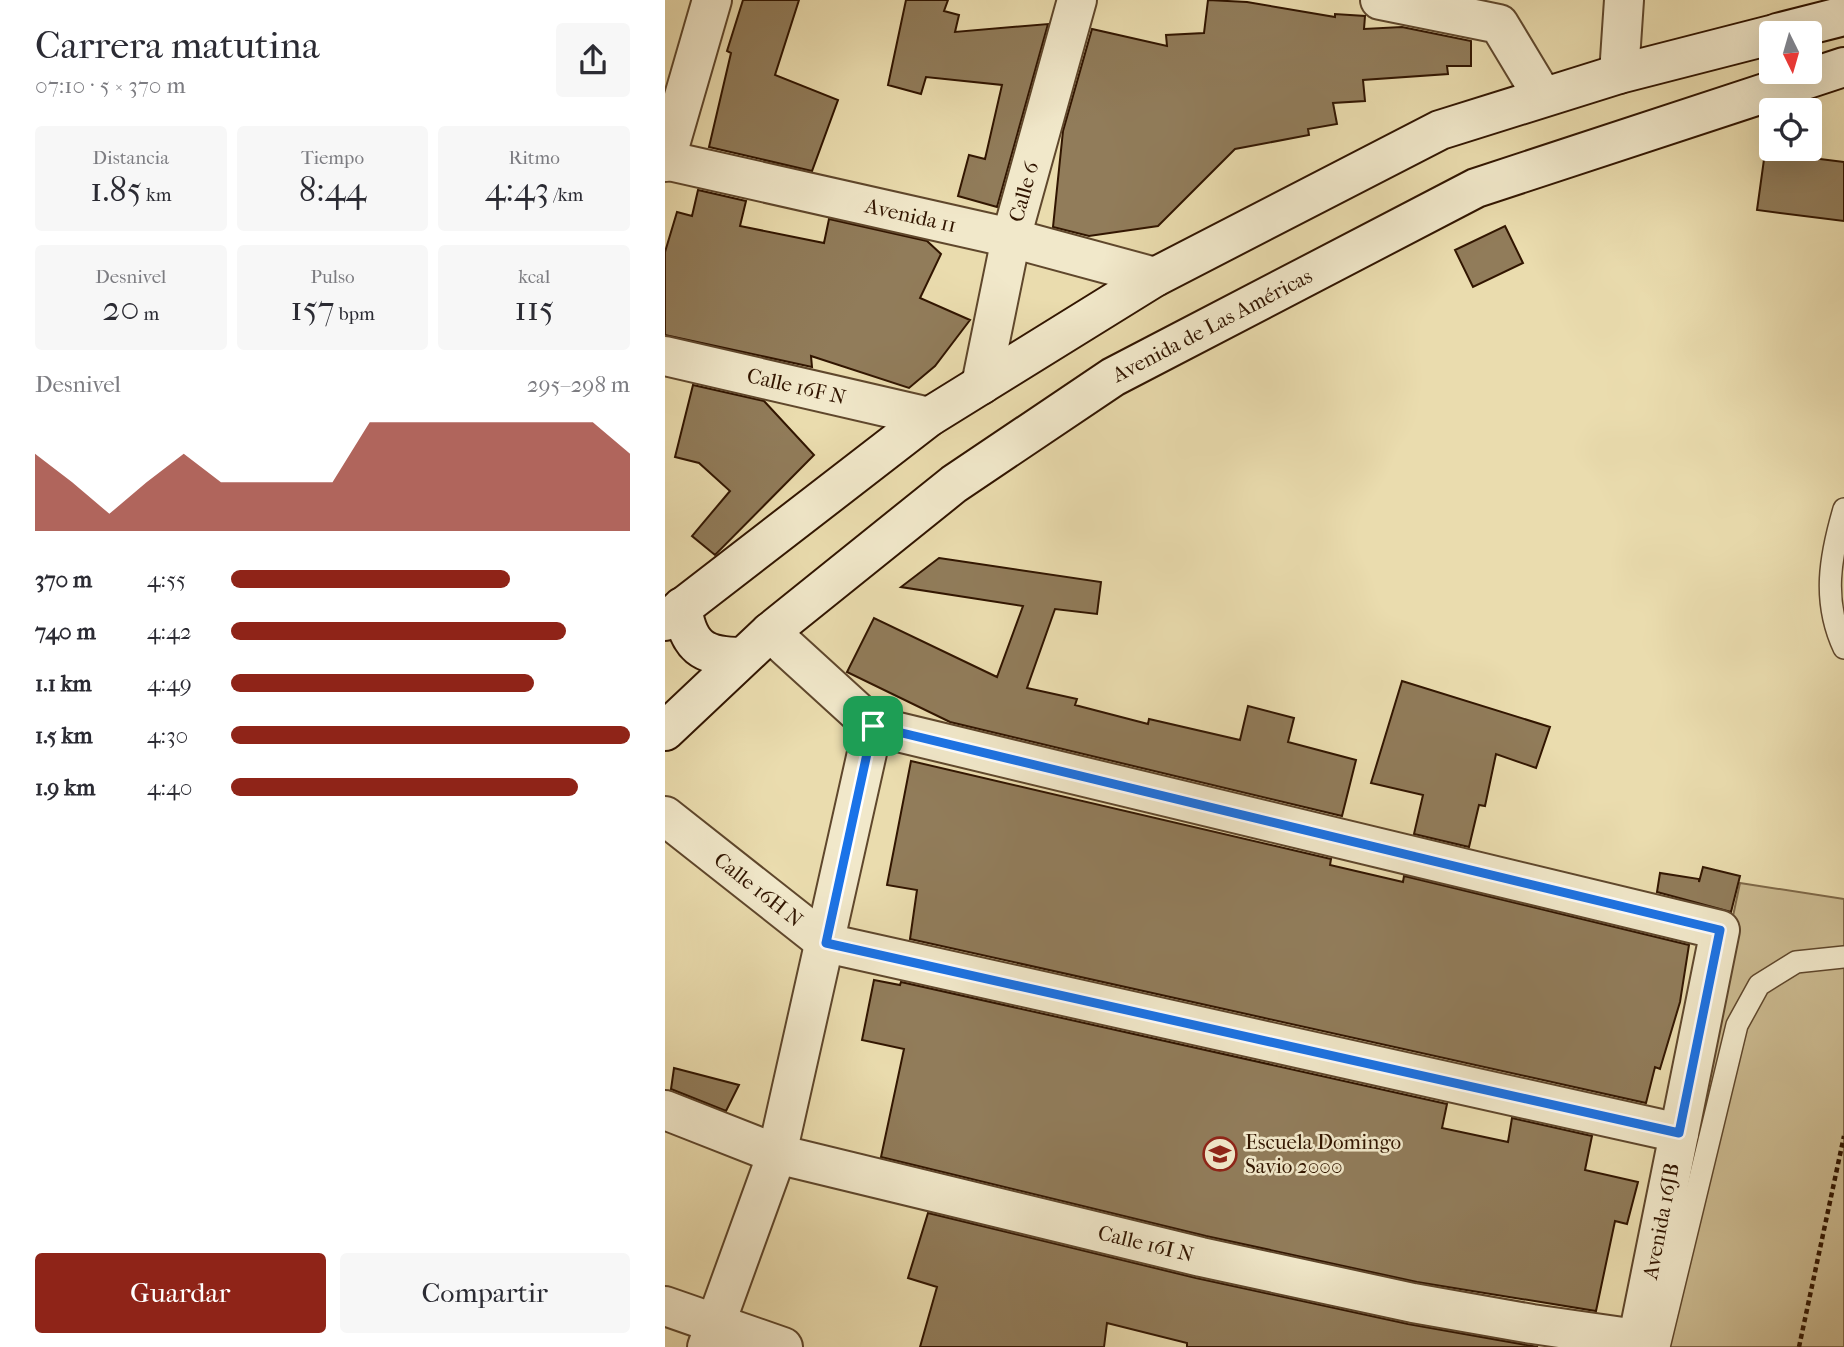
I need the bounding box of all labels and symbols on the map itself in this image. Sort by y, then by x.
north arrow [1759,21,1822,84]
street label: Calle 6 [1004,158,1044,225]
street label: Avenida 11 [862,193,959,237]
street label: Avenida de Las Américas [1107,263,1316,388]
street label: Calle 16F N [745,363,848,409]
pin [843,696,903,756]
street label: Calle 16H N [709,847,808,932]
place label: Escuela Domingo Savio 2000 [1245,1130,1401,1178]
school or university icon: Escuela Domingo Savio 2000 [1201,1135,1239,1173]
street label: Avenida 16JB [1638,1161,1684,1282]
street label: Calle 16I N [1096,1220,1196,1267]

